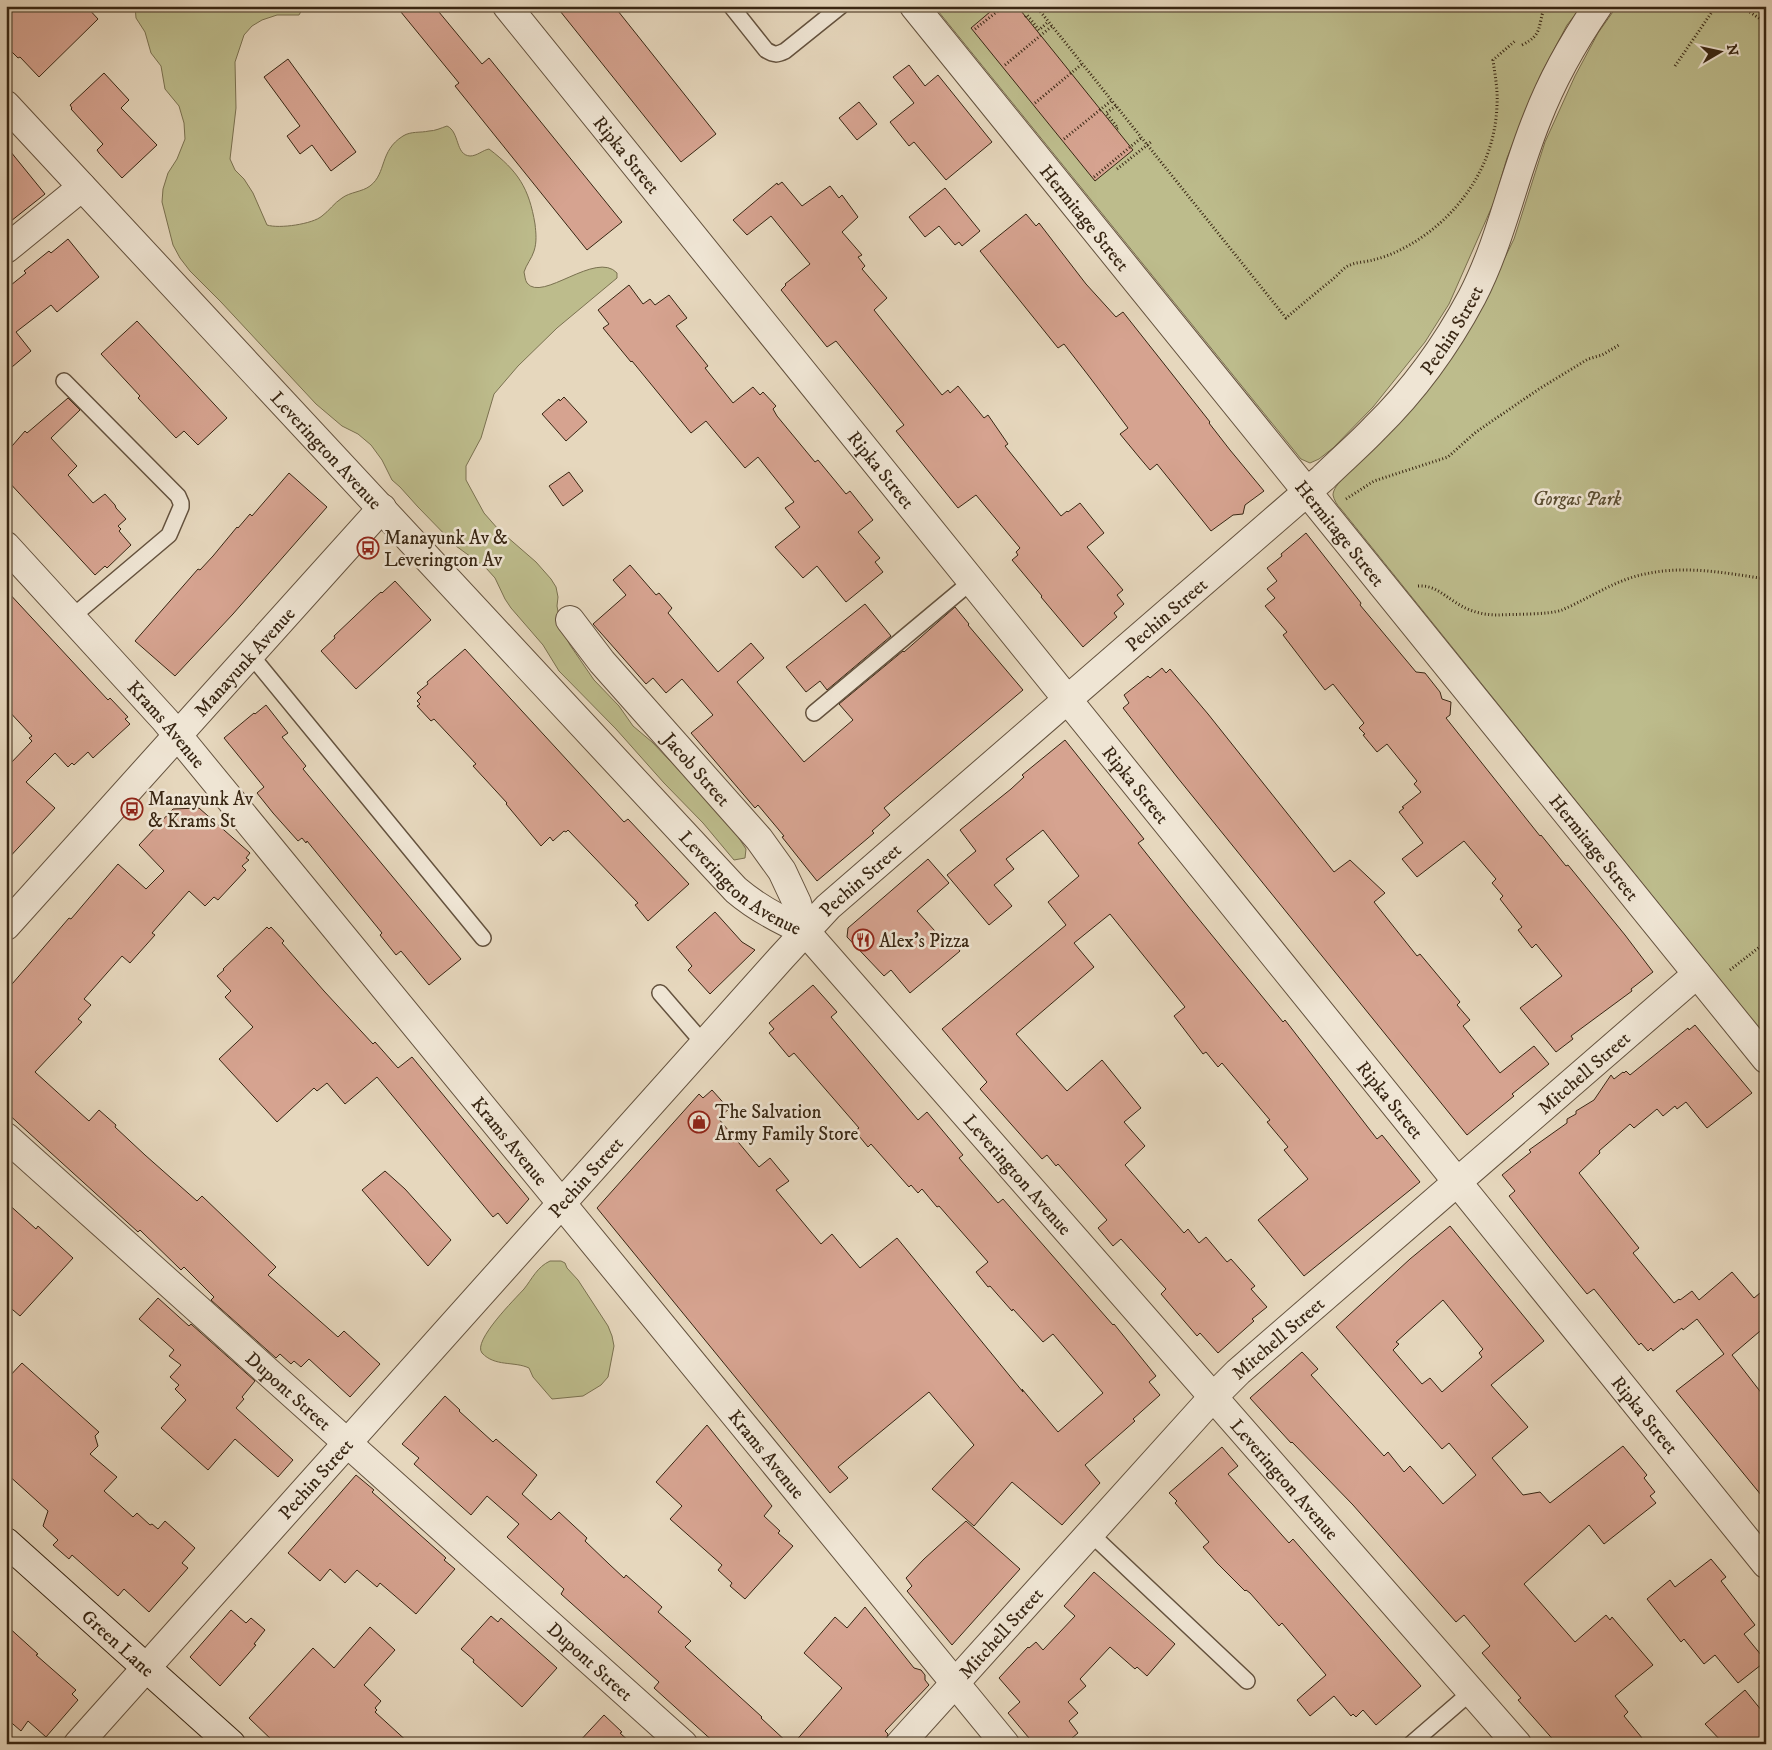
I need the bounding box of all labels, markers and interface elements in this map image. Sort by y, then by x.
north arrow [1694,28,1744,78]
text: N [1722,43,1742,58]
street label: Ripka Street [588,112,664,199]
street label: Hermitage Street [1034,161,1134,276]
street label: Pechin Street [1416,282,1489,380]
street label: Leverington Avenue [265,387,386,515]
street label: Ripka Street [842,427,919,514]
street label: Hermitage Street [1289,476,1389,592]
park label: Gorgas Park [1533,488,1621,511]
place label: Manayunk Av & Leverington Av [384,527,508,572]
bus stop icon: Manayunk Av & Leverington Av [356,536,380,560]
street label: Pechin Street [1121,574,1212,657]
street label: Manayunk Avenue [190,603,301,722]
street label: Krams Avenue [122,677,210,773]
street label: Jacob Street [656,727,735,812]
street label: Ripka Street [1097,742,1173,829]
place label: Manayunk Av & Krams St [148,788,254,833]
street label: Hermitage Street [1544,790,1643,906]
bus stop icon: Manayunk Av & Krams St [120,797,144,821]
street label: Leverington Avenue [674,826,805,941]
street label: Pechin Street [815,839,906,922]
restaurant icon: Alex's Pizza [851,928,875,952]
place label: Alex's Pizza [879,930,969,953]
street label: Mitchell Street [1534,1027,1635,1120]
street label: Ripka Street [1351,1057,1428,1144]
street label: Krams Avenue [466,1093,552,1191]
place label: The Salvation Army Family Store [715,1101,859,1146]
shop icon: The Salvation Army Family Store [687,1110,711,1134]
street label: Leverington Avenue [958,1110,1076,1241]
street label: Pechin Street [544,1133,629,1223]
street label: Mitchell Street [1228,1293,1329,1385]
street label: Dupont Street [240,1347,335,1436]
street label: Ripka Street [1606,1372,1682,1459]
street label: Krams Avenue [723,1406,809,1504]
street label: Leverington Avenue [1225,1415,1343,1545]
street label: Pechin Street [274,1434,359,1525]
street label: Mitchell Street [955,1583,1049,1684]
street label: Green Lane [76,1605,158,1683]
street label: Dupont Street [542,1618,637,1706]

